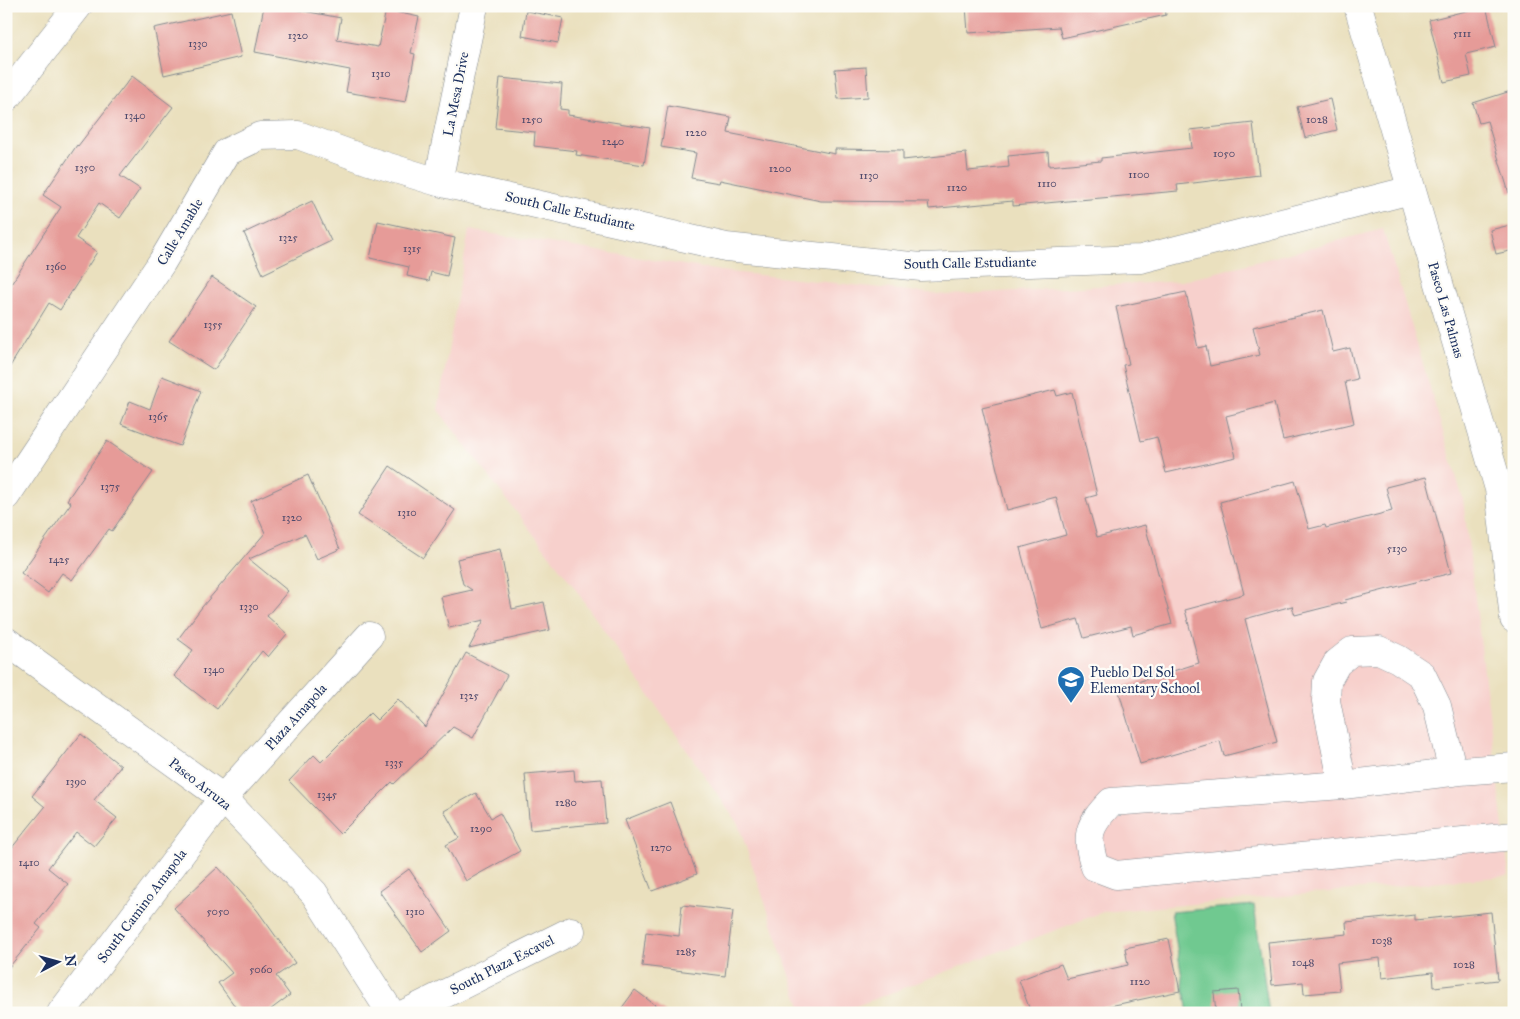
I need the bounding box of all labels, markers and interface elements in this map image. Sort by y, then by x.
house number: 5111 [1453,27,1471,40]
house number: 1320 [288,29,308,42]
house number: 1330 [188,37,208,50]
street label: La Mesa Drive [439,50,473,138]
house number: 1310 [371,67,391,80]
house number: 1340 [124,109,146,122]
house number: 1250 [521,113,543,126]
house number: 1028 [1306,113,1328,126]
house number: 1220 [685,126,707,139]
house number: 1240 [602,135,624,148]
house number: 1050 [1213,147,1235,160]
house number: 1350 [75,161,95,174]
house number: 1200 [769,162,791,175]
house number: 1100 [1128,168,1150,181]
house number: 1130 [859,169,879,182]
house number: 1110 [1037,177,1057,190]
house number: 1120 [947,181,967,194]
street label: South Calle Estudiante [503,188,637,234]
street label: Calle Amable [153,195,207,269]
house number: 1325 [278,231,298,244]
house number: 1315 [403,242,421,255]
street label: South Calle Estudiante [903,253,1037,273]
house number: 1360 [46,260,66,273]
street label: Paseo Las Palmas [1424,260,1468,360]
house number: 1355 [204,318,222,331]
house number: 1365 [148,410,168,423]
house number: 1375 [100,480,120,493]
house number: 1310 [397,506,417,519]
house number: 1320 [282,511,302,524]
house number: 5130 [1387,542,1407,555]
house number: 1425 [49,553,69,566]
house number: 1330 [239,600,259,613]
house number: 1340 [203,663,225,676]
place label: Pueblo Del Sol Elementary School [1090,664,1200,697]
school or university icon: Pueblo Del Sol Elementary School [1056,665,1086,704]
street label: Plaza Amapola [262,680,330,754]
house number: 1325 [459,689,479,702]
street label: Paseo Arruza [165,754,235,814]
house number: 1335 [385,756,403,769]
house number: 1390 [65,775,87,788]
house number: 1345 [317,788,337,801]
house number: 1280 [555,796,577,809]
house number: 1290 [470,822,492,835]
house number: 1270 [650,841,672,854]
street label: South Camino Amapola [94,846,190,966]
house number: 1410 [18,856,40,869]
house number: 5050 [206,905,230,918]
house number: 1310 [405,905,425,918]
street label: South Plaza Escavel [447,931,557,999]
house number: 1038 [1372,934,1393,947]
north arrow [32,936,82,986]
house number: 1285 [676,945,696,958]
text: N [61,954,80,968]
house number: 1048 [1292,956,1314,969]
house number: 1028 [1453,958,1475,971]
house number: 5060 [249,963,273,976]
house number: 1120 [1130,975,1150,988]

